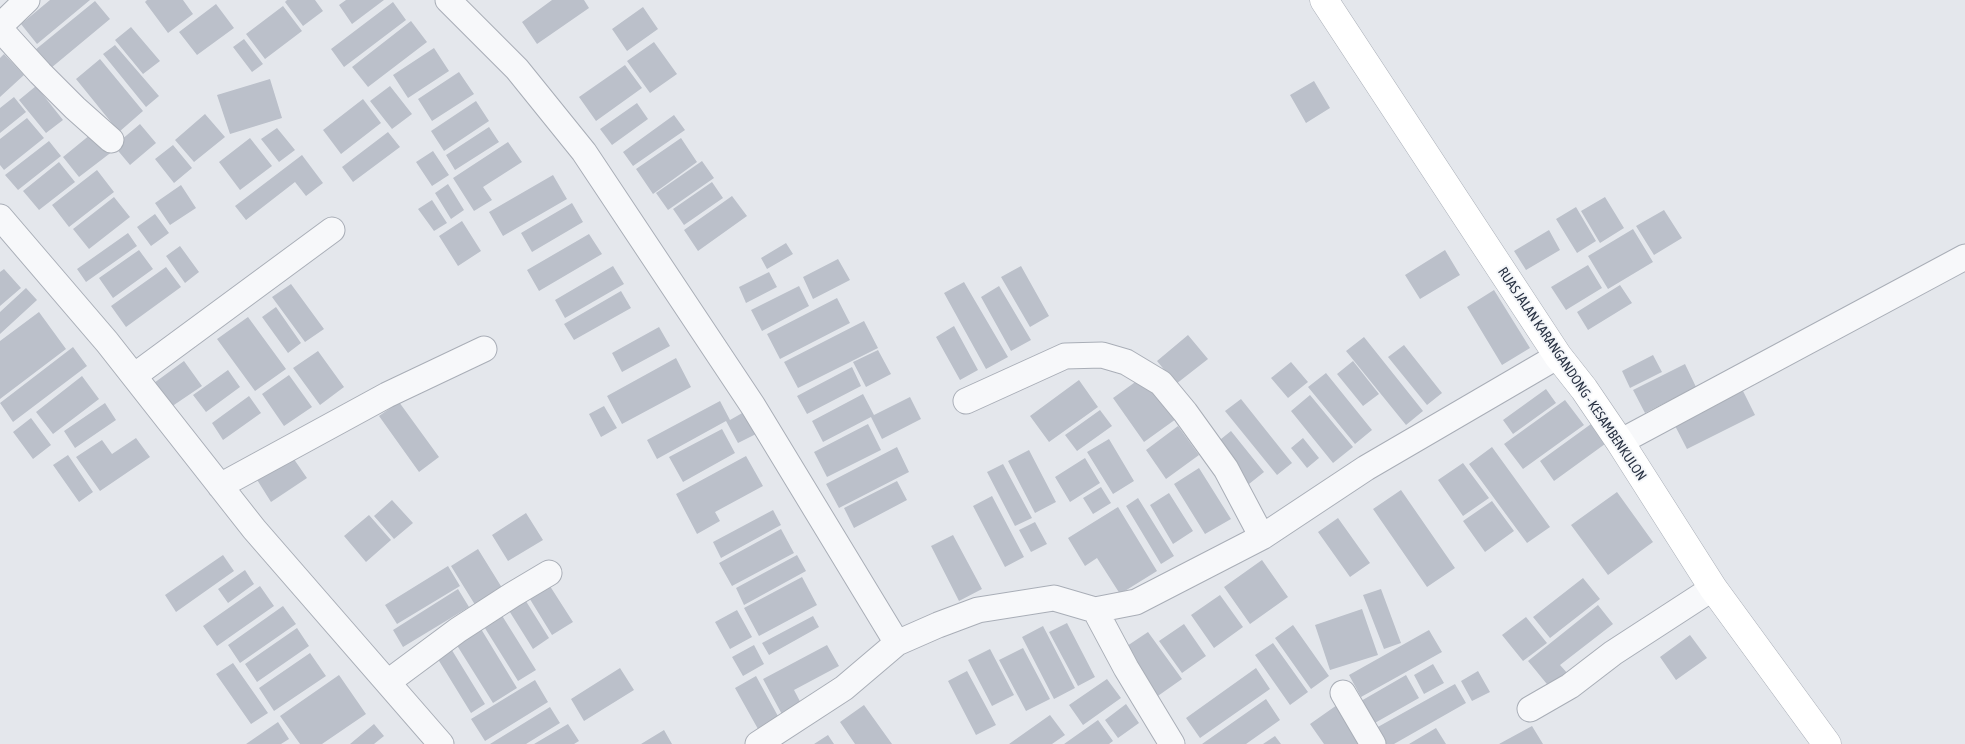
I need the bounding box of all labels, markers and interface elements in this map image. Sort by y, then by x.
street label: RUAS JALAN KARANGANDONG - KESAMBENKULON [1494,264,1650,484]

